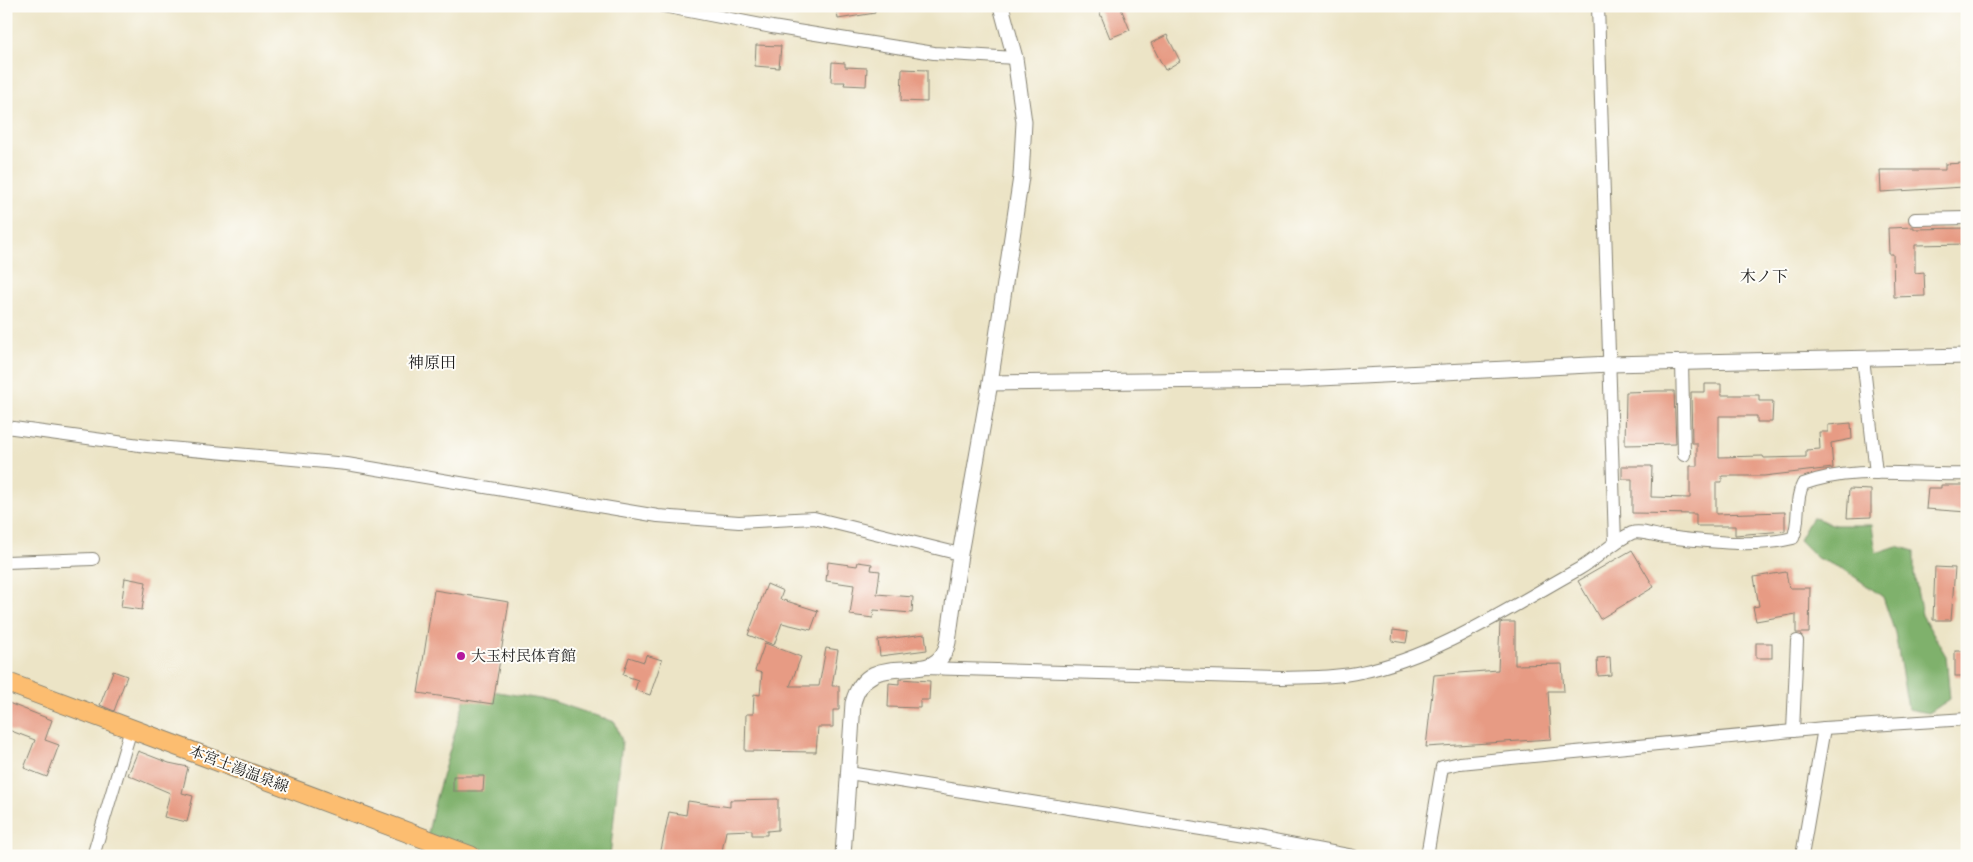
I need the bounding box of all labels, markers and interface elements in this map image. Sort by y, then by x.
district label: 木ノ下 [1740,268,1788,286]
district label: 神原田 [408,354,456,372]
place label: 大玉村民体育館 [471,648,576,665]
marker: 大玉村民体育館 [455,650,467,662]
street label: 本宮土湯温泉線 [187,743,291,796]

